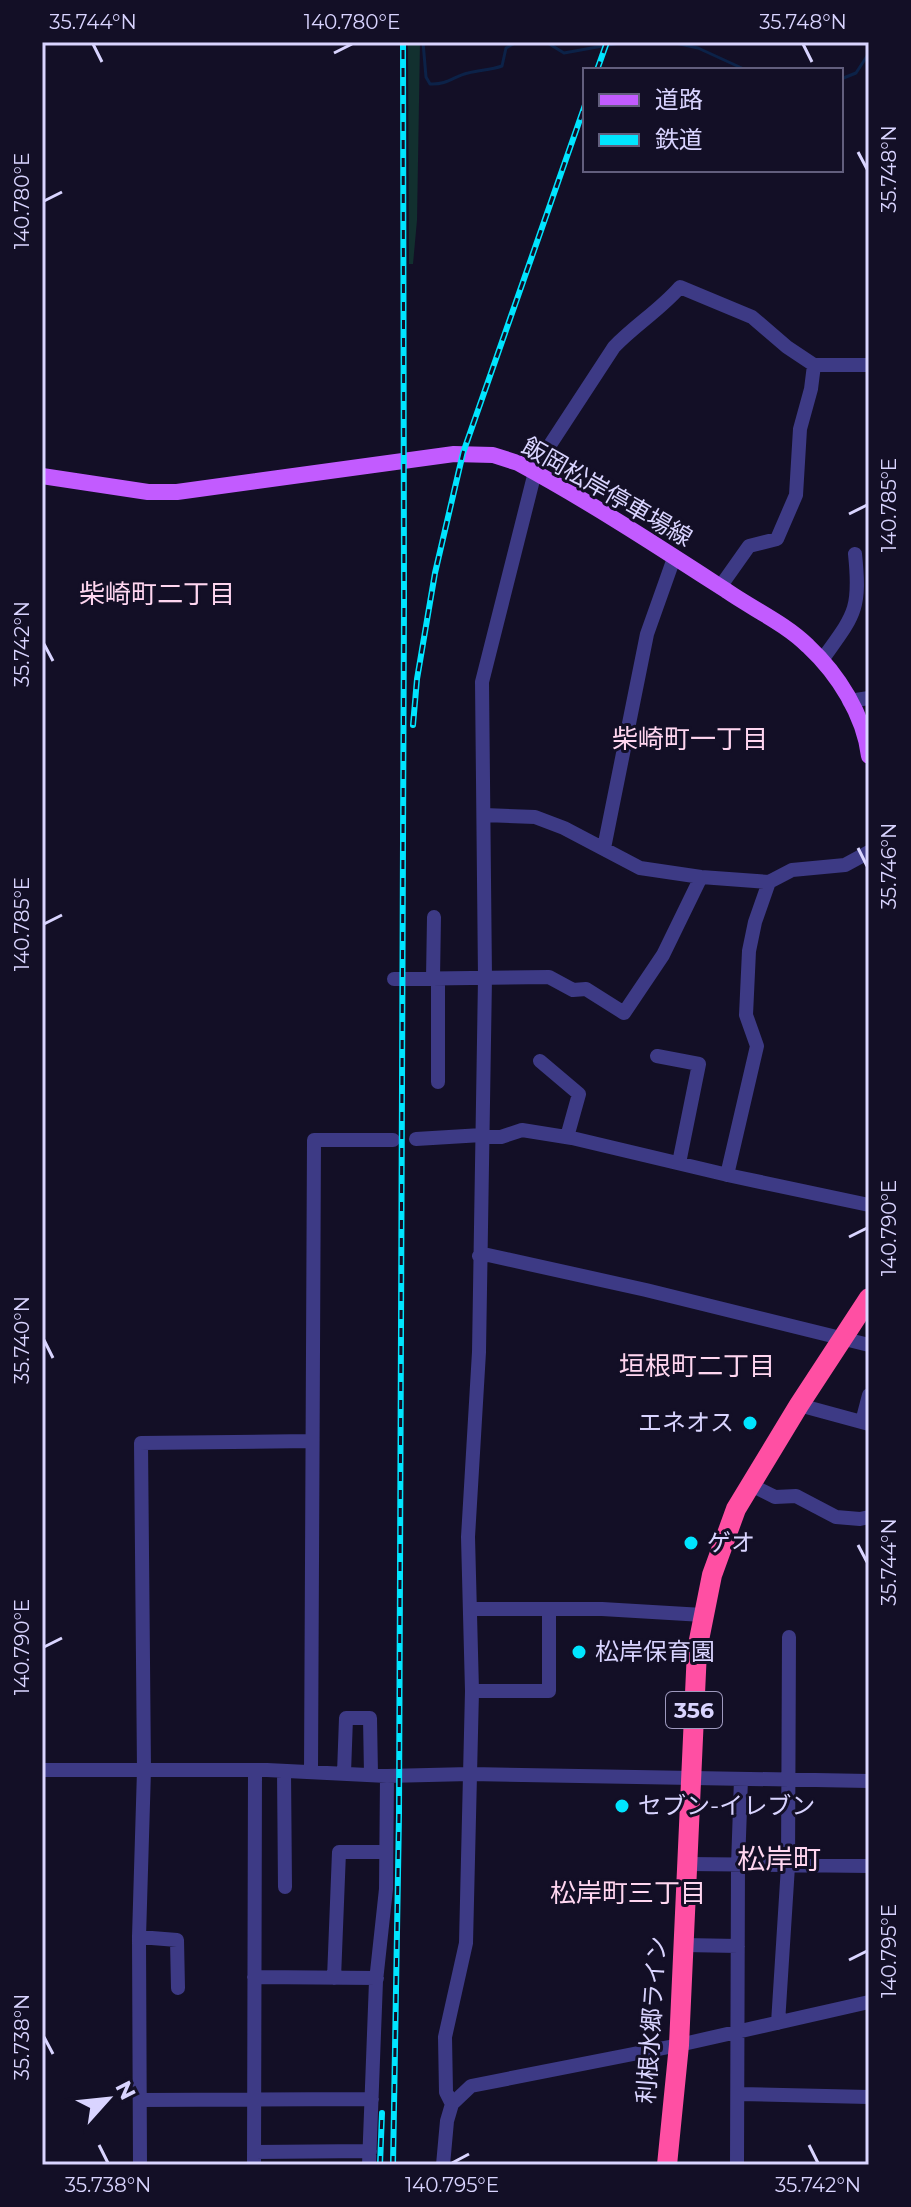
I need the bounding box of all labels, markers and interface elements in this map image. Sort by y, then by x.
text: 35.744°N [49,10,137,34]
text: 140.780°E [304,10,400,34]
text: 35.748°N [759,10,847,34]
legend [583,68,843,172]
text: 道路 [655,85,703,114]
text: 鉄道 [655,125,703,154]
text: 35.748°N [877,125,901,213]
text: 140.780°E [10,153,34,249]
street label: 飯岡松岸停車場線 [517,431,698,552]
text: 140.785°E [877,458,901,552]
district label: 柴崎町二丁目 [79,578,235,610]
text: 35.742°N [10,601,34,687]
district label: 柴崎町一丁目 [612,723,768,755]
text: 35.746°N [877,823,901,909]
text: 140.785°E [10,877,34,971]
text: 140.790°E [877,1180,901,1276]
text: 35.740°N [10,1296,34,1384]
district label: 垣根町二丁目 [619,1350,775,1382]
place label: エネオス [638,1408,734,1437]
marker: エネオス [741,1414,759,1432]
text: 35.744°N [877,1518,901,1606]
place label: ゲオ [707,1528,755,1557]
marker: ゲオ [682,1534,700,1552]
text: 140.790°E [10,1599,34,1695]
place label: 松岸保育園 [595,1637,715,1666]
marker: 松岸保育園 [570,1643,588,1661]
road number: 356 [666,1692,722,1728]
place label: セブン-イレブン [638,1791,815,1820]
marker: セブン-イレブン [613,1797,631,1815]
district label: 松岸町 [737,1842,821,1876]
district label: 松岸町三丁目 [550,1877,706,1909]
text: 140.795°E [877,1904,901,1998]
street label: 利根水郷ライン [631,1935,672,2105]
text: 35.738°N [10,1994,34,2080]
north arrow [68,2059,148,2139]
text: N [109,2076,141,2104]
text: 35.738°N [65,2173,151,2197]
text: 140.795°E [405,2173,499,2197]
text: 35.742°N [775,2173,861,2197]

